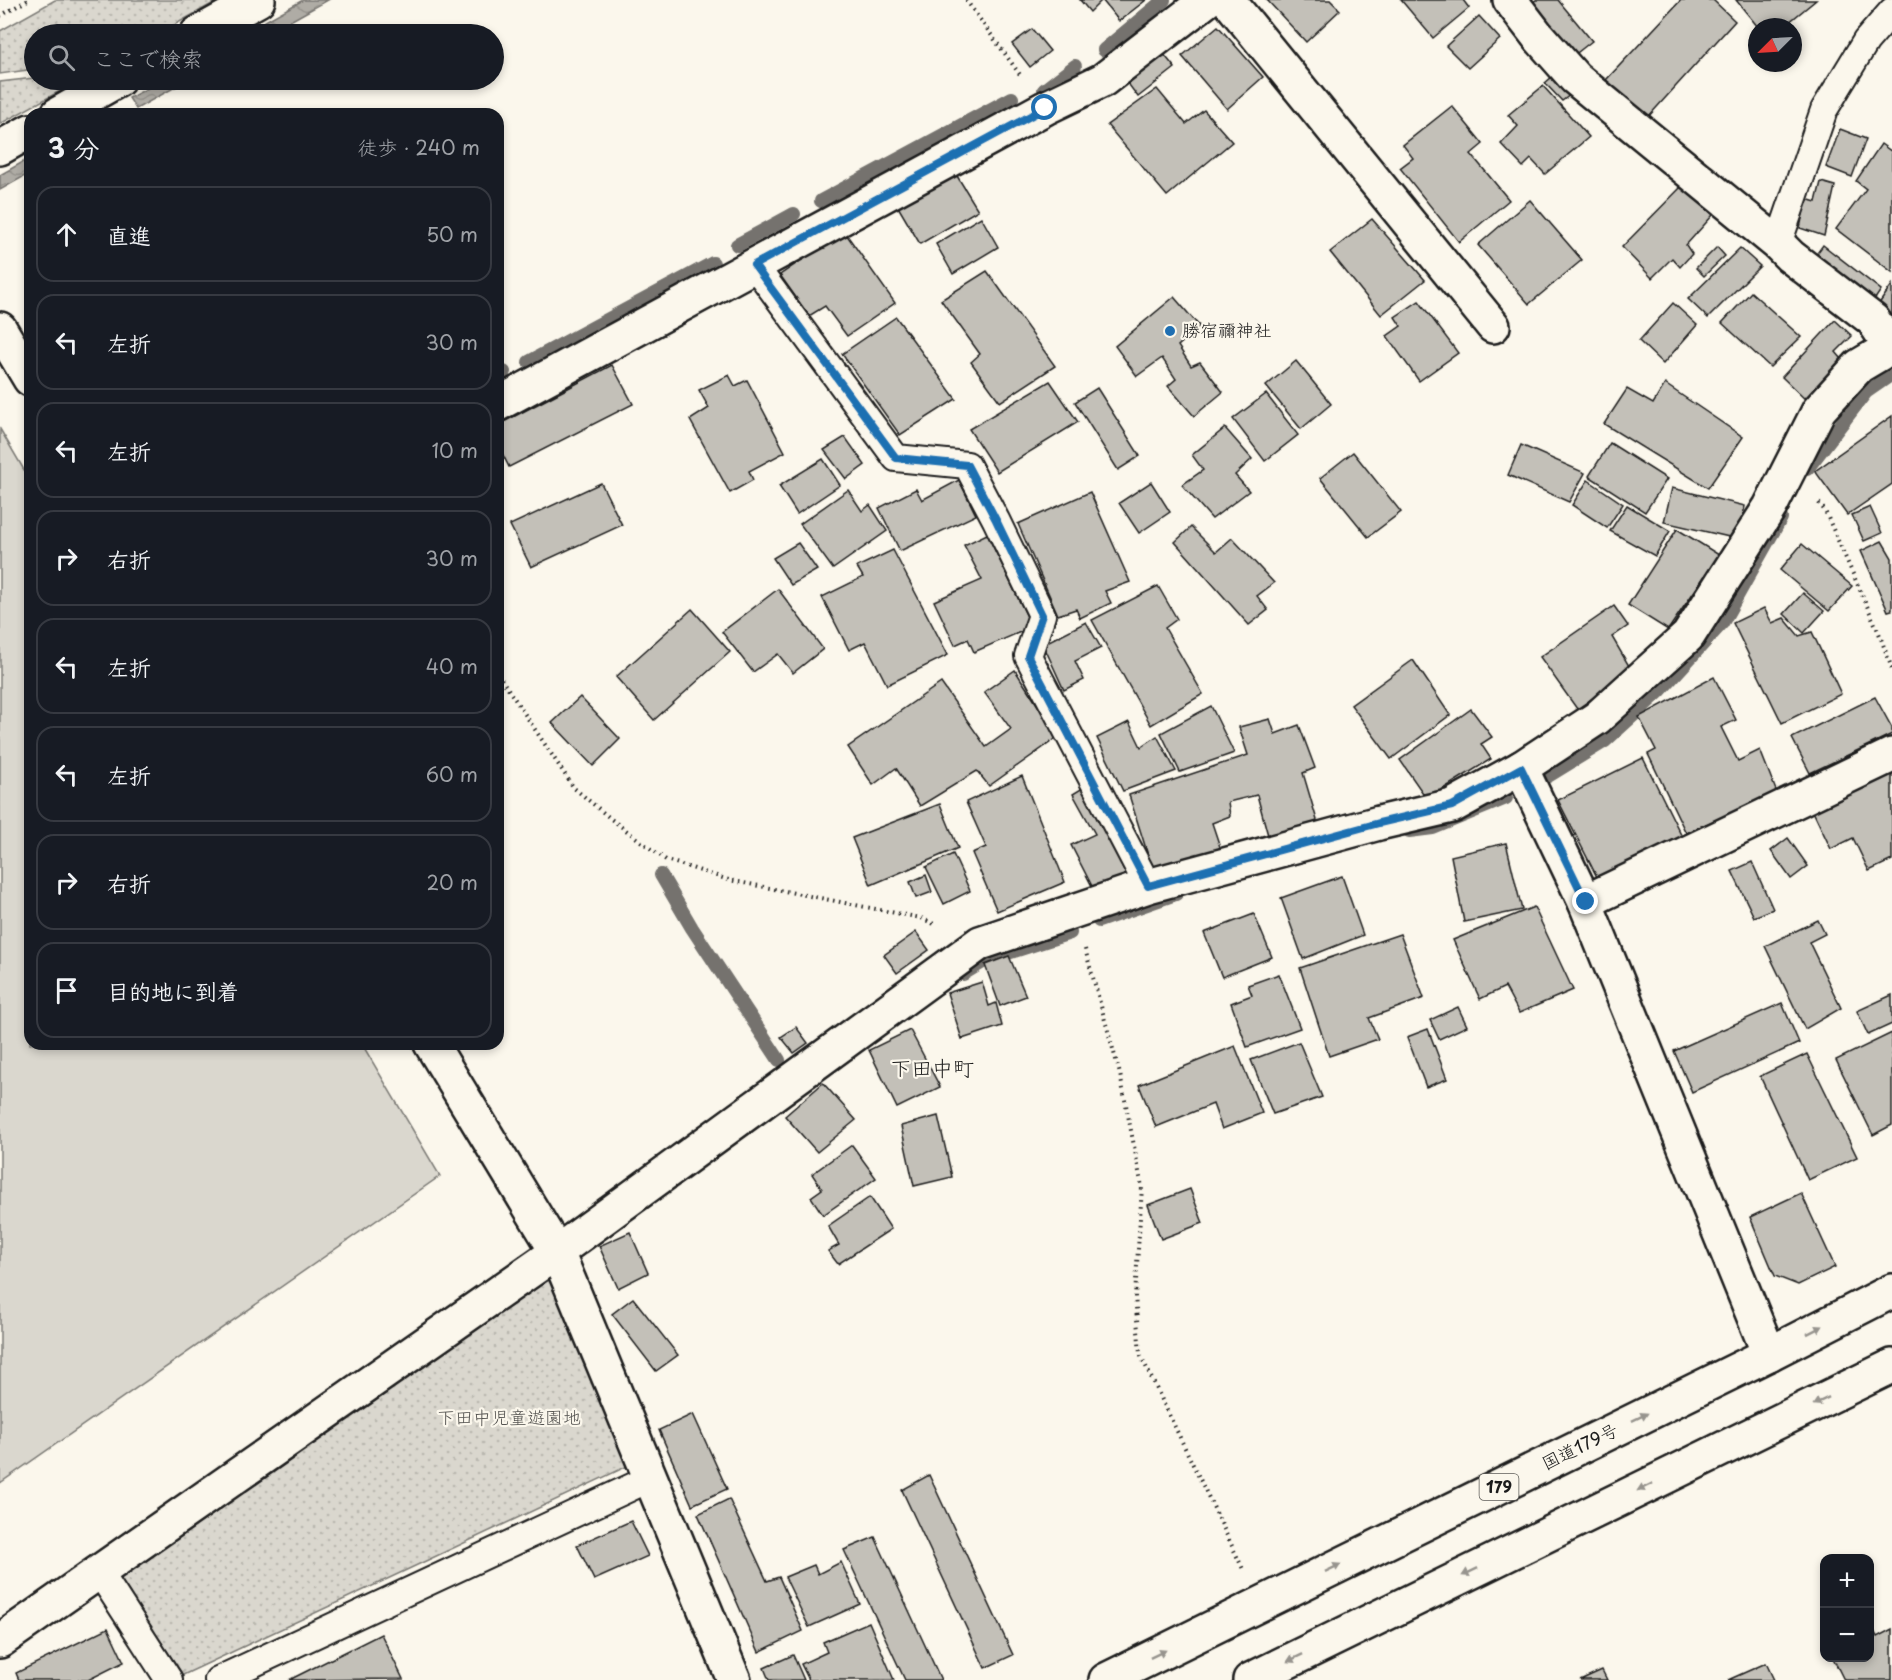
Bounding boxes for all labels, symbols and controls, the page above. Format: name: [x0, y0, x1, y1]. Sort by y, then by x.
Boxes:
north arrow: [1748, 18, 1802, 72]
search box: [24, 24, 504, 90]
icon: search: [45, 41, 78, 74]
text: ここで検索: [93, 41, 203, 74]
route start: [1031, 94, 1057, 120]
text: 3 分: [48, 128, 99, 167]
text: 徒歩 · 240 m: [357, 132, 480, 162]
icon: ahead: [50, 218, 83, 251]
text: 直進: [107, 218, 151, 251]
text: 50 m: [426, 219, 478, 249]
place label: 勝宿禰神社: [1182, 316, 1272, 343]
marker: 勝宿禰神社: [1163, 324, 1177, 338]
icon: left: [50, 326, 83, 359]
text: 左折: [107, 326, 151, 359]
text: 30 m: [425, 327, 478, 357]
icon: left: [50, 434, 83, 467]
text: 左折: [107, 434, 151, 467]
text: 10 m: [431, 435, 478, 465]
icon: right: [50, 542, 83, 575]
text: 右折: [107, 542, 151, 575]
text: 30 m: [425, 543, 478, 573]
icon: left: [50, 650, 83, 683]
text: 左折: [107, 650, 151, 683]
text: 40 m: [426, 651, 478, 681]
icon: left: [50, 758, 83, 791]
text: 左折: [107, 758, 151, 791]
text: 60 m: [426, 759, 478, 789]
icon: right: [50, 866, 83, 899]
text: 右折: [107, 866, 151, 899]
text: 20 m: [426, 867, 478, 897]
route end: [1572, 888, 1598, 914]
icon: arrive: [50, 974, 83, 1007]
text: 目的地に到着: [107, 974, 239, 1007]
district label: 下田中町: [890, 1051, 974, 1083]
one-way arrow: [1806, 1326, 1824, 1336]
one-way arrow: [1812, 1396, 1829, 1405]
park label: 下田中児童遊園地: [437, 1403, 581, 1430]
one-way arrow: [1632, 1413, 1649, 1422]
street label: 国道179号: [1536, 1415, 1622, 1476]
road number: 179: [1480, 1474, 1518, 1500]
one-way arrow: [1637, 1482, 1654, 1491]
map controls: [1820, 1554, 1874, 1662]
button: +: [1820, 1554, 1874, 1608]
one-way arrow: [1325, 1564, 1342, 1573]
one-way arrow: [1462, 1568, 1479, 1577]
button: −: [1820, 1608, 1874, 1662]
one-way arrow: [1150, 1650, 1167, 1659]
one-way arrow: [1286, 1652, 1304, 1662]

